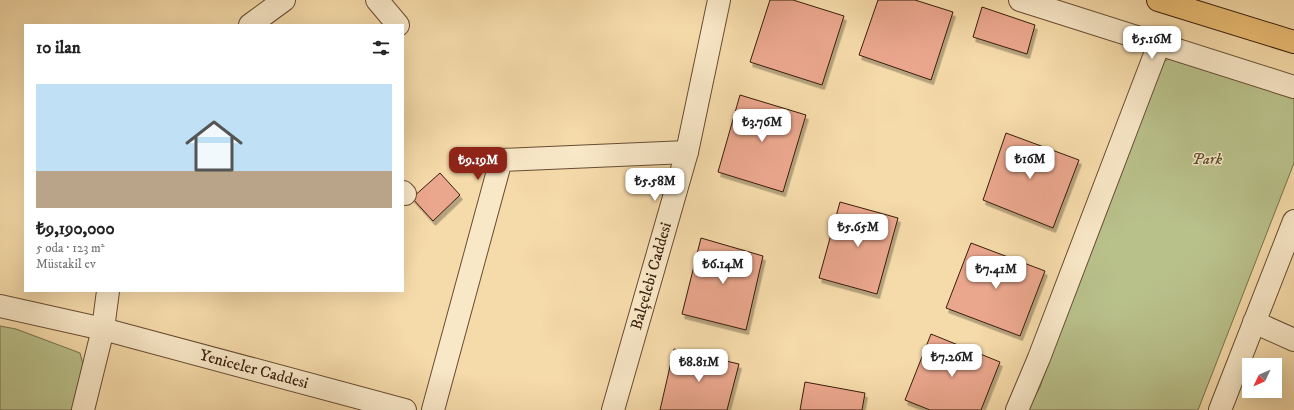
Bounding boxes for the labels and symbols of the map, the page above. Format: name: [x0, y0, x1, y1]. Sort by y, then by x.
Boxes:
pin: ₺5.16M: [1119, 26, 1185, 60]
pin: ₺3.76M: [729, 109, 795, 143]
pin: ₺16M: [1006, 146, 1054, 180]
pin: ₺9.19M: [445, 147, 511, 181]
park label: Park: [1192, 149, 1223, 169]
pin: ₺5.58M: [622, 168, 688, 202]
pin: ₺5.65M: [825, 214, 891, 248]
street label: Balçelebi Caddesi: [626, 220, 676, 332]
pin: ₺6.14M: [690, 251, 756, 285]
pin: ₺7.41M: [963, 256, 1029, 290]
pin: ₺7.26M: [919, 344, 985, 378]
street label: Yeniceler Caddesi: [197, 345, 311, 393]
pin: ₺8.81M: [666, 349, 732, 383]
north arrow: [1242, 358, 1282, 398]

